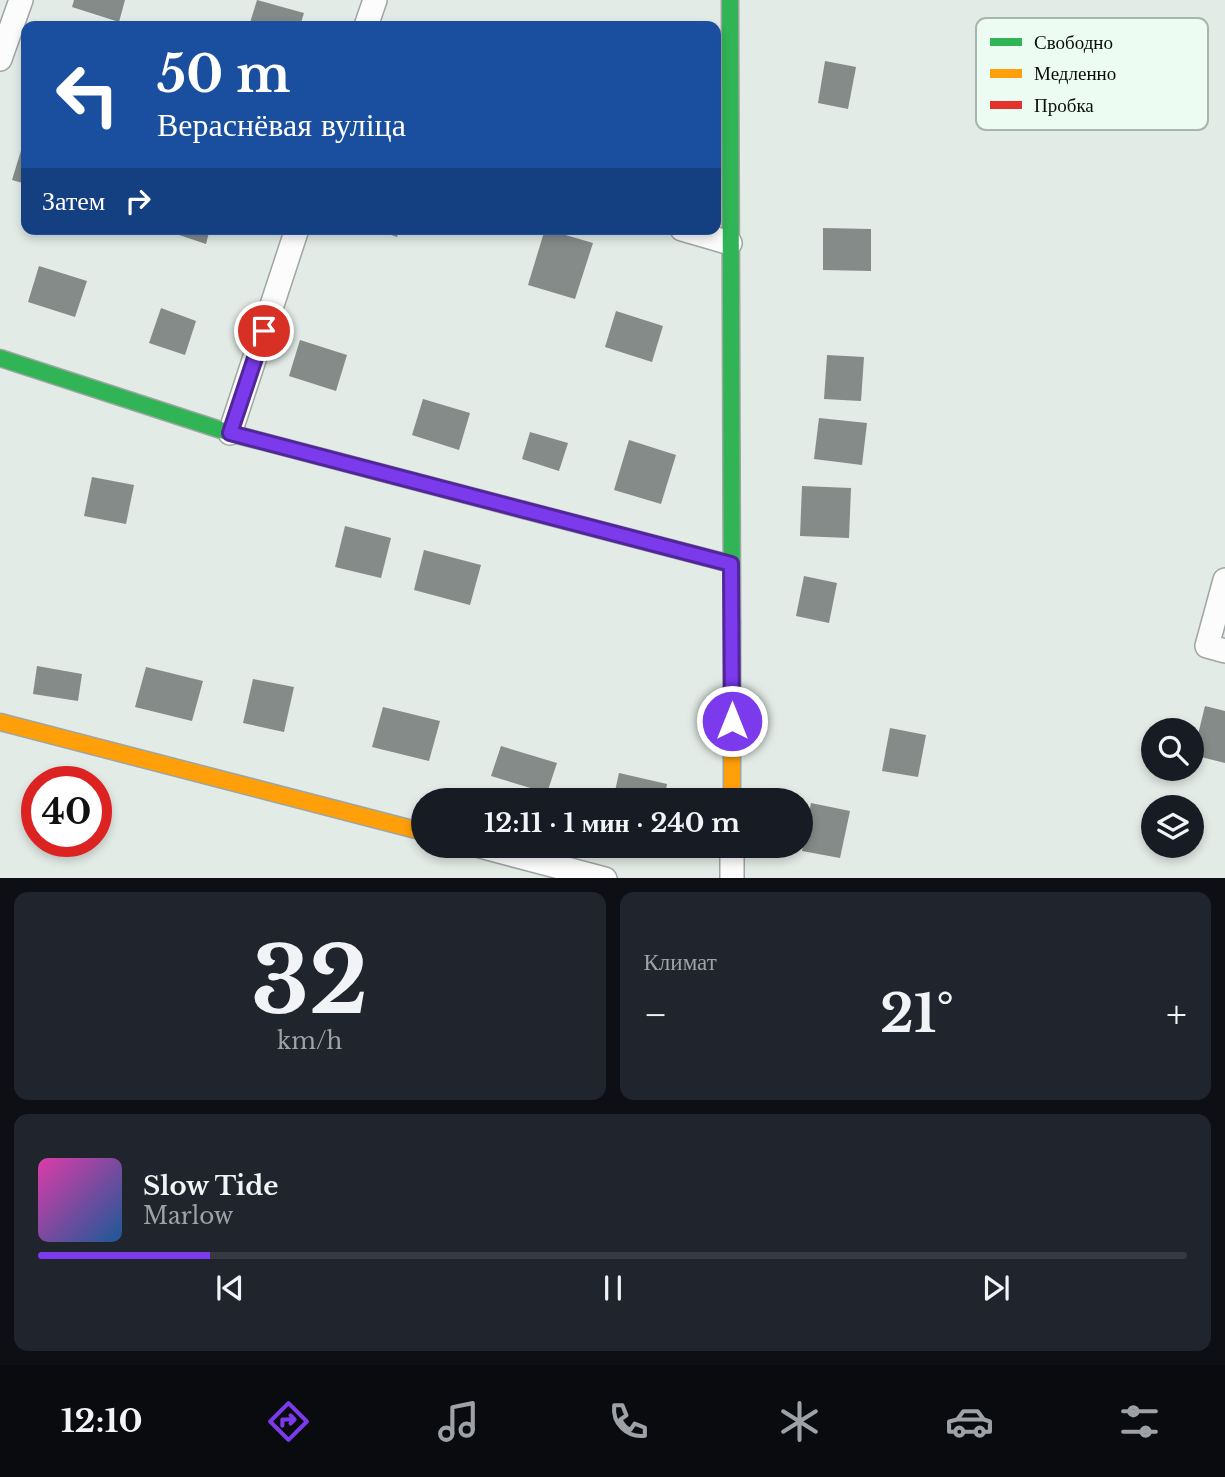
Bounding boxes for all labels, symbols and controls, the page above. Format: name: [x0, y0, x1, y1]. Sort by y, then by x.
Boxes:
legend: [976, 18, 1208, 130]
text: Свободно: [1034, 31, 1113, 54]
text: 50 m: [157, 44, 290, 105]
icon: left: [42, 49, 133, 140]
text: Медленно: [1034, 62, 1116, 85]
text: Пробка: [1034, 94, 1094, 117]
text: Вераснёвая вуліца: [157, 105, 406, 145]
icon: right: [119, 182, 157, 220]
text: Затем: [42, 185, 105, 217]
pin: [234, 301, 294, 361]
icon: arrive: [245, 312, 283, 350]
position arrow: [695, 684, 769, 758]
map controls: [1141, 718, 1204, 858]
button: search: [1141, 718, 1204, 781]
speed limit sign: 40: [21, 766, 112, 857]
button: layers: [1141, 795, 1204, 858]
text: 12:11 · 1 мин · 240 m: [484, 807, 740, 839]
text: 32: [251, 925, 368, 1038]
text: Климат: [644, 948, 717, 976]
text: 21°: [880, 982, 954, 1046]
text: −: [644, 991, 668, 1038]
text: +: [1166, 991, 1187, 1038]
text: km/h: [277, 1027, 342, 1055]
text: Slow Tide: [143, 1170, 279, 1202]
text: Marlow: [143, 1202, 233, 1230]
icon: previous: [211, 1269, 249, 1307]
icon: pause: [594, 1269, 632, 1307]
icon: next: [977, 1269, 1015, 1307]
icon: directions: [264, 1397, 313, 1446]
icon: music: [434, 1397, 483, 1446]
icon: phone: [604, 1397, 653, 1446]
icon: climate: [775, 1397, 824, 1446]
icon: car: [945, 1397, 994, 1446]
icon: filters: [1115, 1397, 1164, 1446]
text: 12:10: [61, 1401, 143, 1441]

